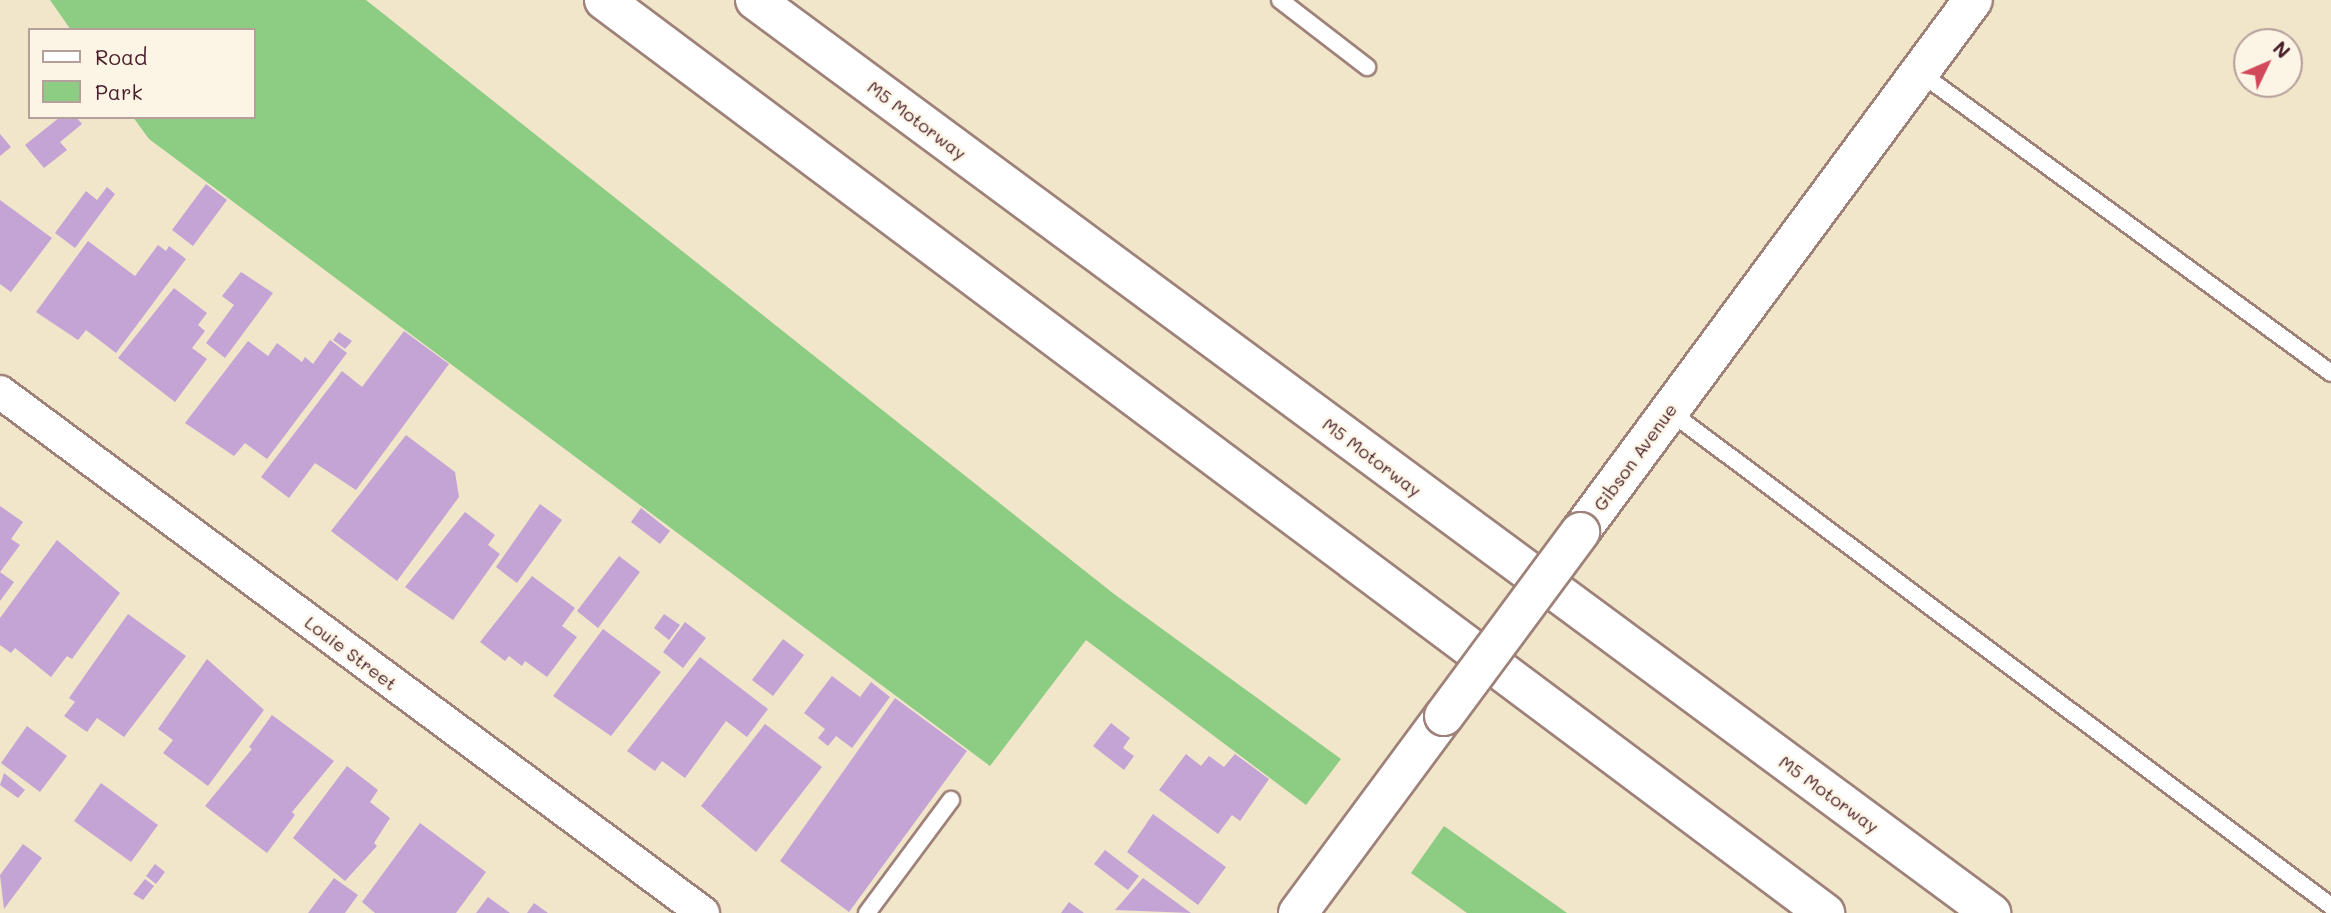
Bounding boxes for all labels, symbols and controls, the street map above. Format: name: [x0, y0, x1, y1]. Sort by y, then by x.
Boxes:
legend: [28, 28, 256, 119]
north arrow: [2233, 28, 2303, 98]
text: N: [2268, 36, 2296, 63]
text: Road: [95, 43, 147, 70]
street label: M5 Motorway: [863, 76, 971, 164]
text: Park: [95, 78, 143, 105]
street label: Gibson Avenue: [1589, 399, 1681, 515]
street label: M5 Motorway: [1318, 413, 1426, 501]
street label: Louie Street: [301, 611, 401, 695]
street label: M5 Motorway: [1775, 751, 1883, 837]

